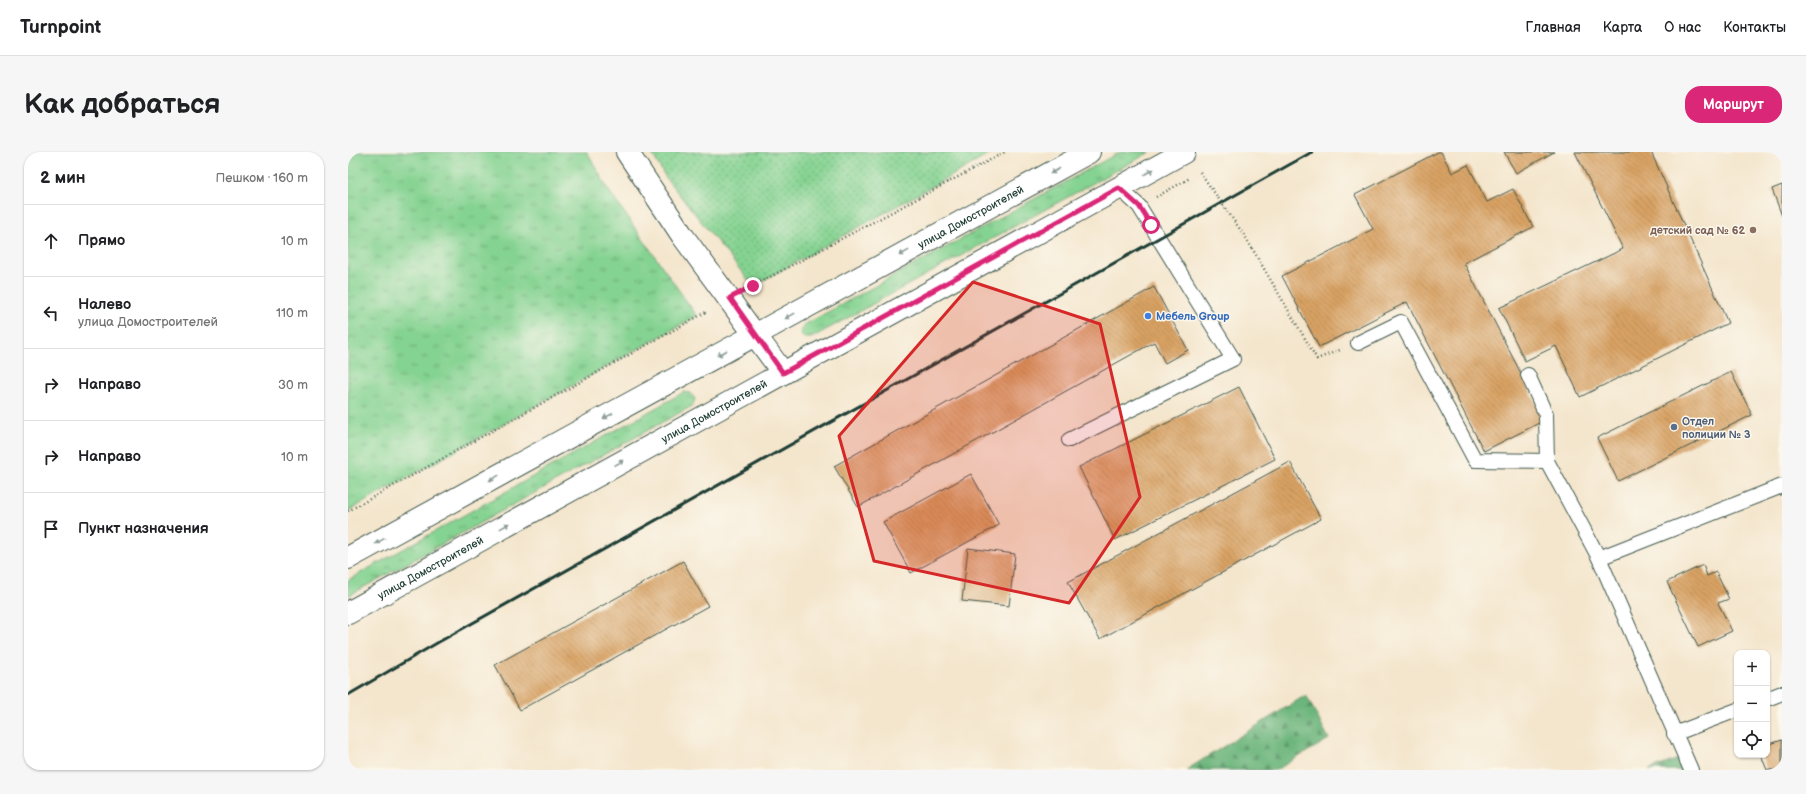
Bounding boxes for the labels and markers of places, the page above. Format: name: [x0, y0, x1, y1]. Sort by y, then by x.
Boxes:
place label: детский сад № 62: [1649, 224, 1745, 237]
marker: детский сад № 62: [1748, 225, 1758, 235]
place label: Мебель Group: [1156, 310, 1230, 323]
marker: Мебель Group: [1143, 311, 1153, 321]
place label: Отдел полиции № 3: [1682, 415, 1751, 441]
marker: Отдел полиции № 3: [1669, 422, 1679, 432]

